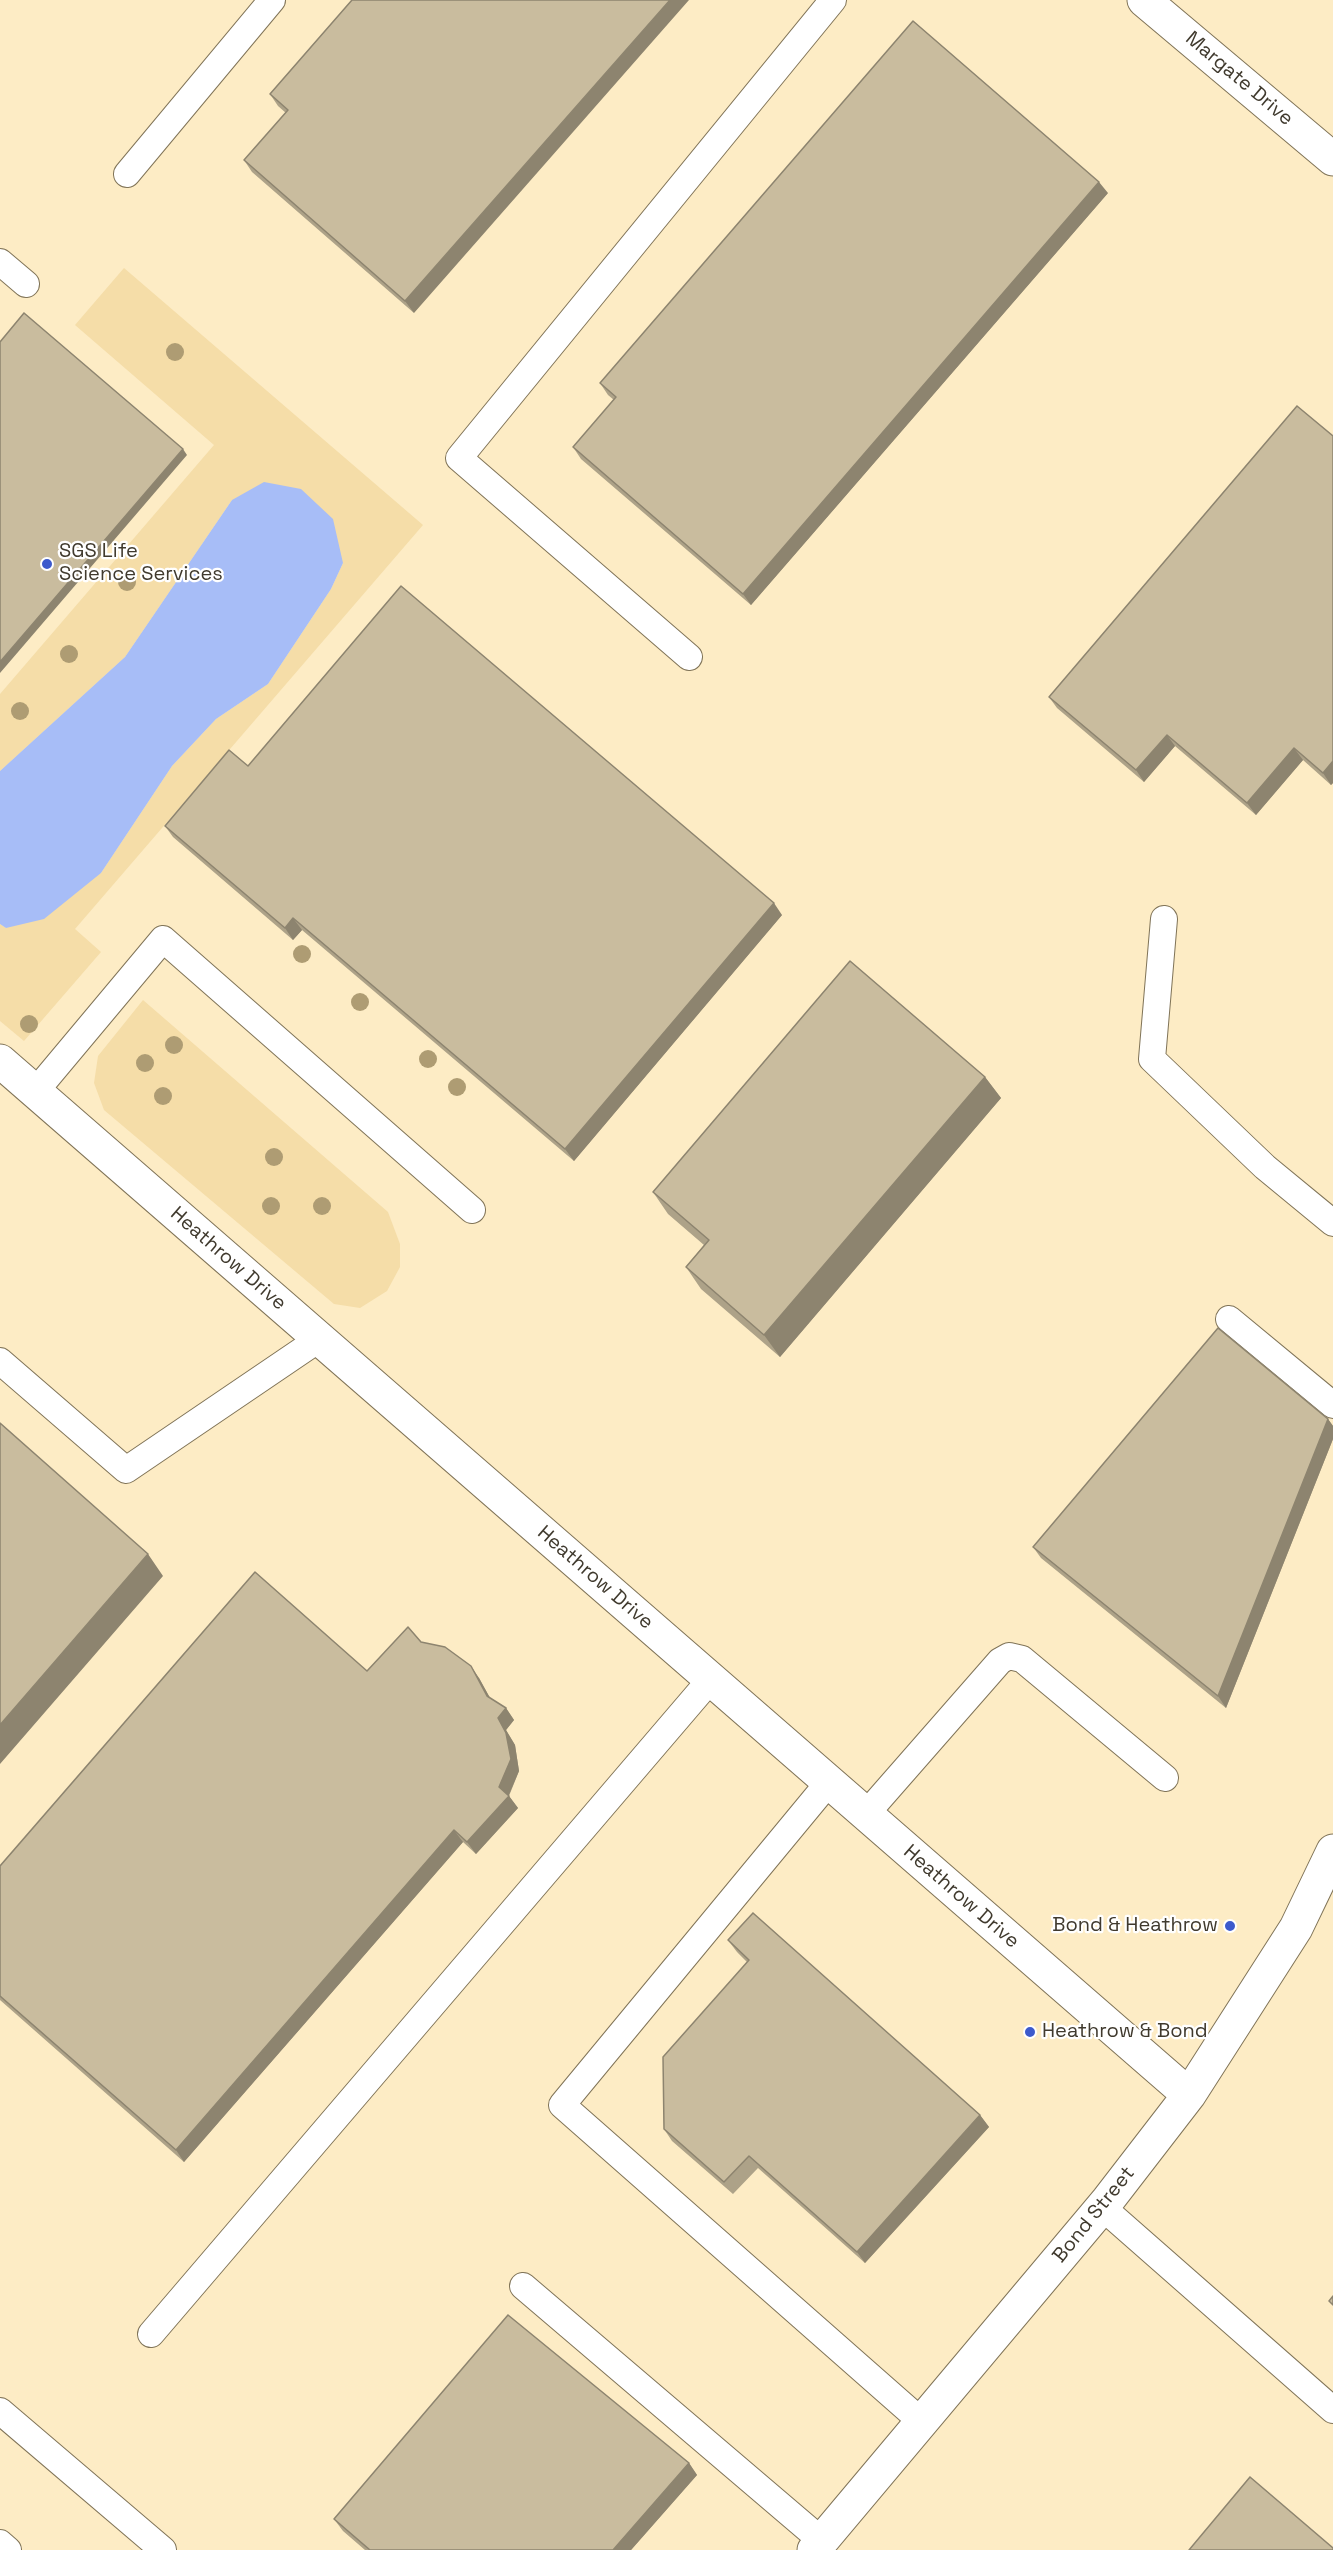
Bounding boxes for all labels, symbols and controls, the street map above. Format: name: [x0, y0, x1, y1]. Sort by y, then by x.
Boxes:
street label: Margate Drive: [1180, 27, 1298, 131]
place label: SGS Life Science Services: [59, 540, 223, 587]
marker: SGS Life Science Services: [40, 557, 54, 571]
street label: Heathrow Drive: [165, 1202, 291, 1316]
street label: Heathrow Drive: [532, 1521, 658, 1635]
street label: Heathrow Drive: [898, 1840, 1024, 1954]
place label: Bond & Heathrow: [1052, 1914, 1218, 1938]
marker: Bond & Heathrow: [1223, 1919, 1237, 1933]
place label: Heathrow & Bond: [1042, 2020, 1208, 2044]
marker: Heathrow & Bond: [1023, 2025, 1037, 2039]
street label: Bond Street: [1048, 2162, 1140, 2268]

